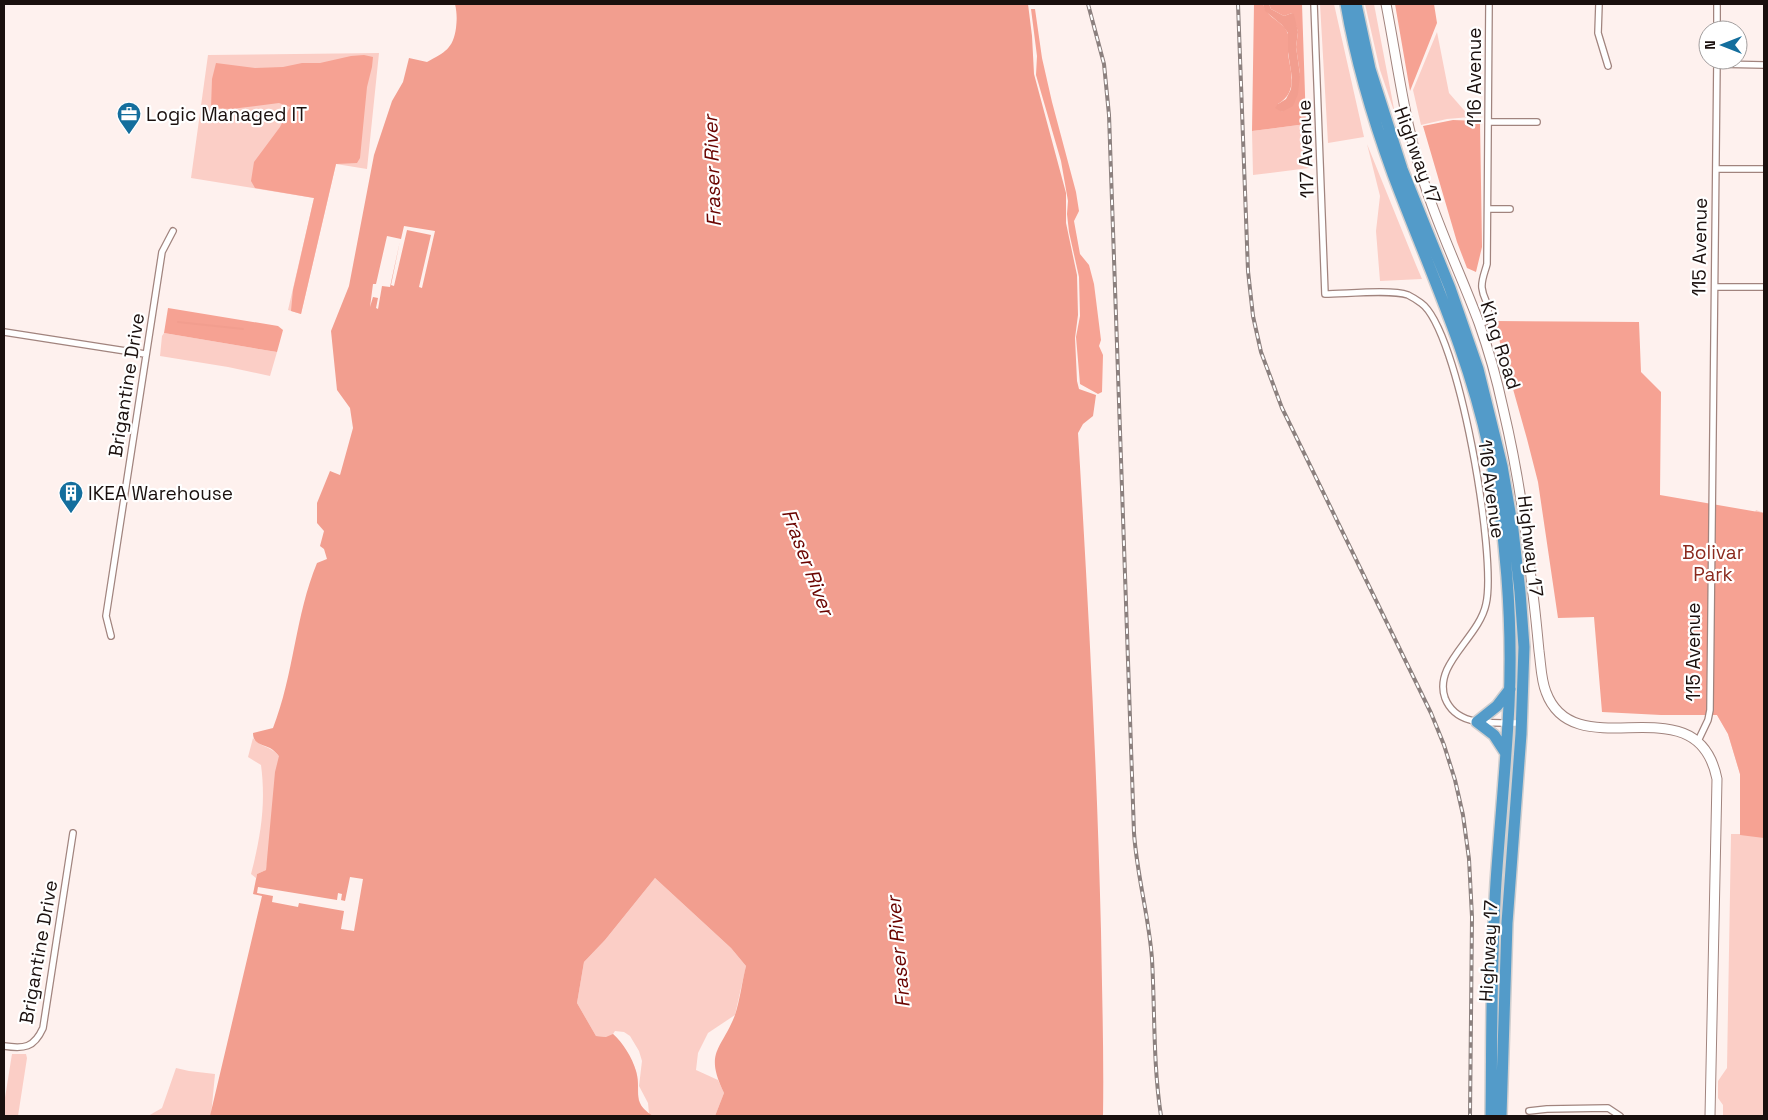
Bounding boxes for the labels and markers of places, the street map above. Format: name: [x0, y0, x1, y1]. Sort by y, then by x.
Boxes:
office icon: Logic Managed IT: [116, 101, 142, 135]
place label: Logic Managed IT: [146, 102, 307, 127]
building icon: IKEA Warehouse: [58, 480, 84, 514]
place label: IKEA Warehouse: [88, 481, 233, 506]

